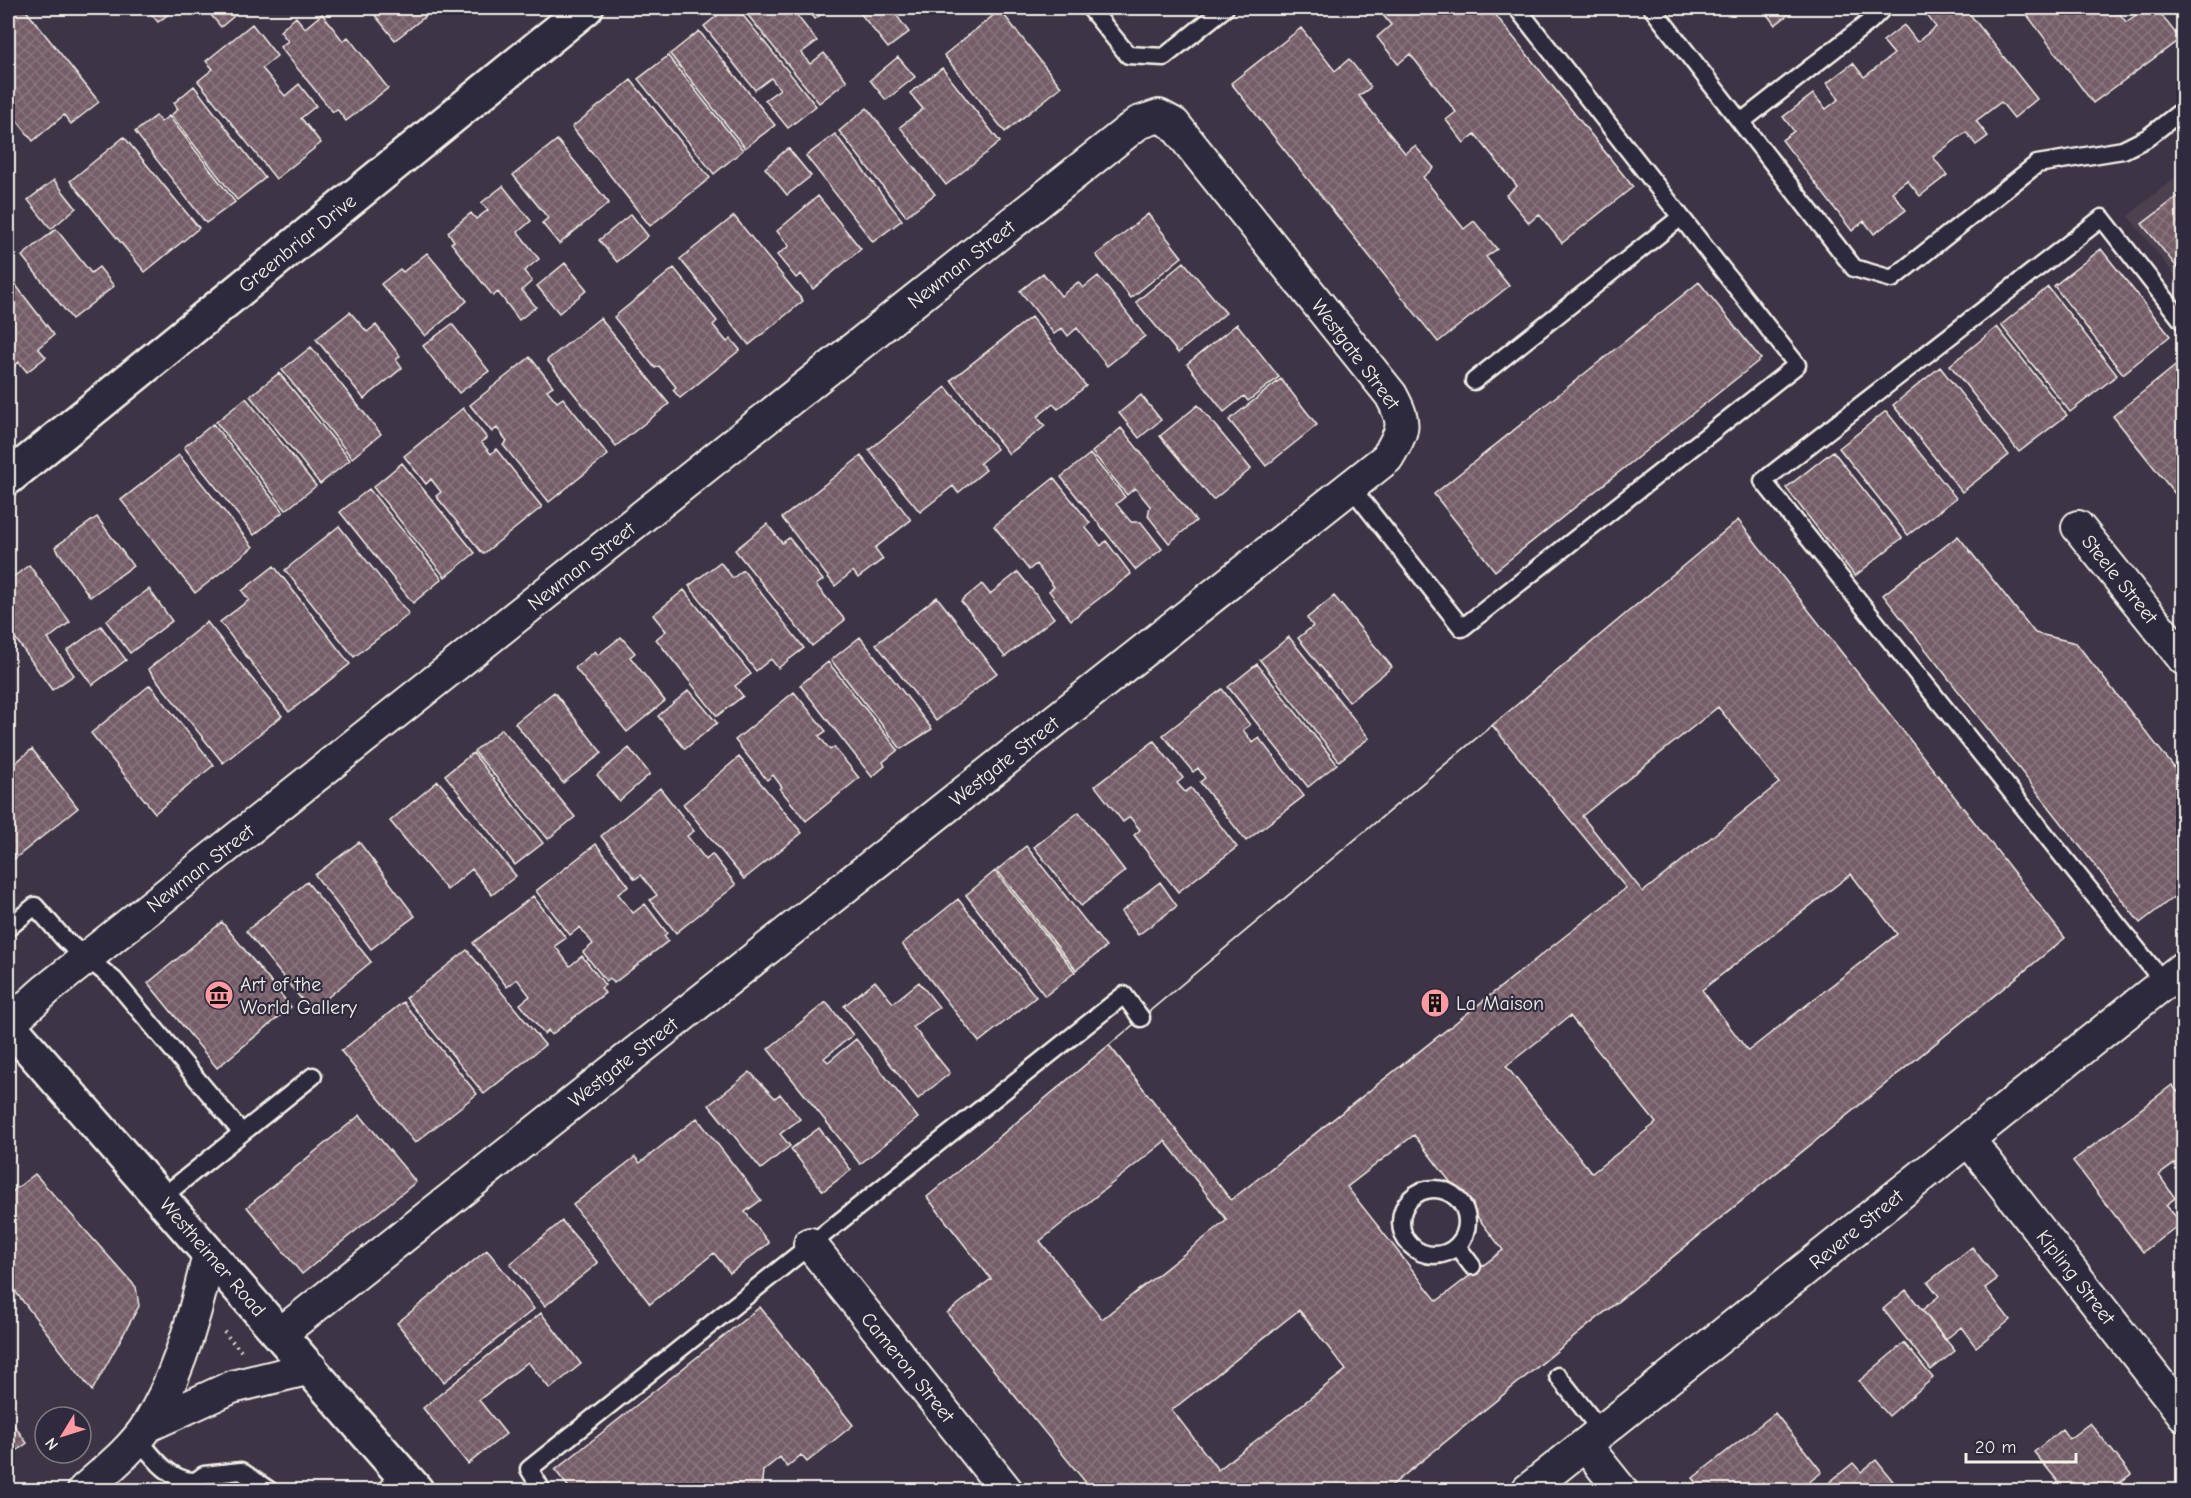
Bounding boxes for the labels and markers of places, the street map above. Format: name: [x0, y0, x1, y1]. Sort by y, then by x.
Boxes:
place label: Art of the World Gallery: [240, 973, 357, 1019]
museum icon: Art of the World Gallery: [203, 979, 235, 1011]
building icon: La Maison: [1419, 987, 1451, 1019]
place label: La Maison: [1456, 992, 1544, 1015]

